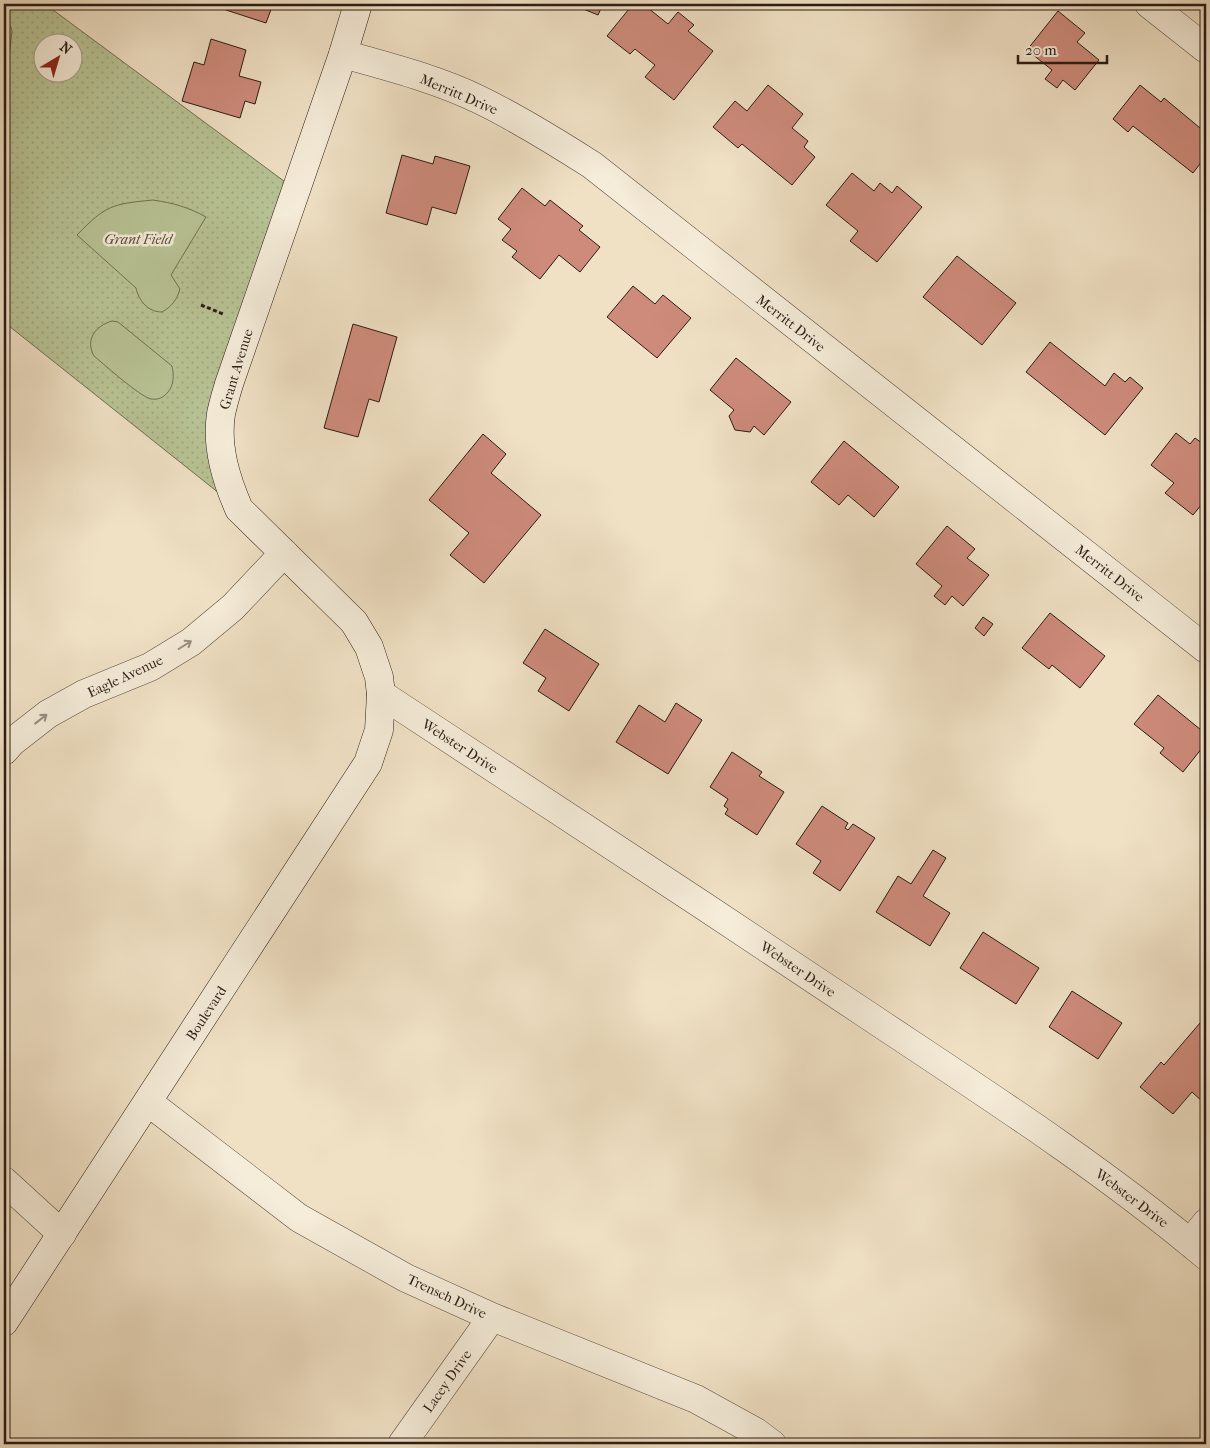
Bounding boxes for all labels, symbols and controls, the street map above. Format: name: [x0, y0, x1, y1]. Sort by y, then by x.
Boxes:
north arrow: [32, 32, 82, 82]
scale bar: [1018, 32, 1106, 64]
text: N: [56, 38, 75, 58]
text: 20 m: [1025, 41, 1057, 59]
street label: Merritt Drive: [417, 70, 500, 118]
park label: Grant Field: [104, 231, 174, 248]
street label: Merritt Drive: [753, 291, 829, 356]
street label: Grant Avenue: [216, 327, 257, 412]
street label: Merritt Drive: [1072, 541, 1148, 606]
one-way arrow: [178, 640, 192, 651]
street label: Eagle Avenue: [85, 652, 166, 701]
one-way arrow: [34, 714, 47, 725]
street label: Webster Drive: [418, 715, 501, 777]
street label: Webster Drive: [756, 937, 839, 1001]
street label: Boulevard: [183, 983, 230, 1044]
street label: Webster Drive: [1091, 1165, 1172, 1232]
street label: Trensch Drive: [404, 1271, 489, 1322]
street label: Lacey Drive: [420, 1347, 475, 1416]

